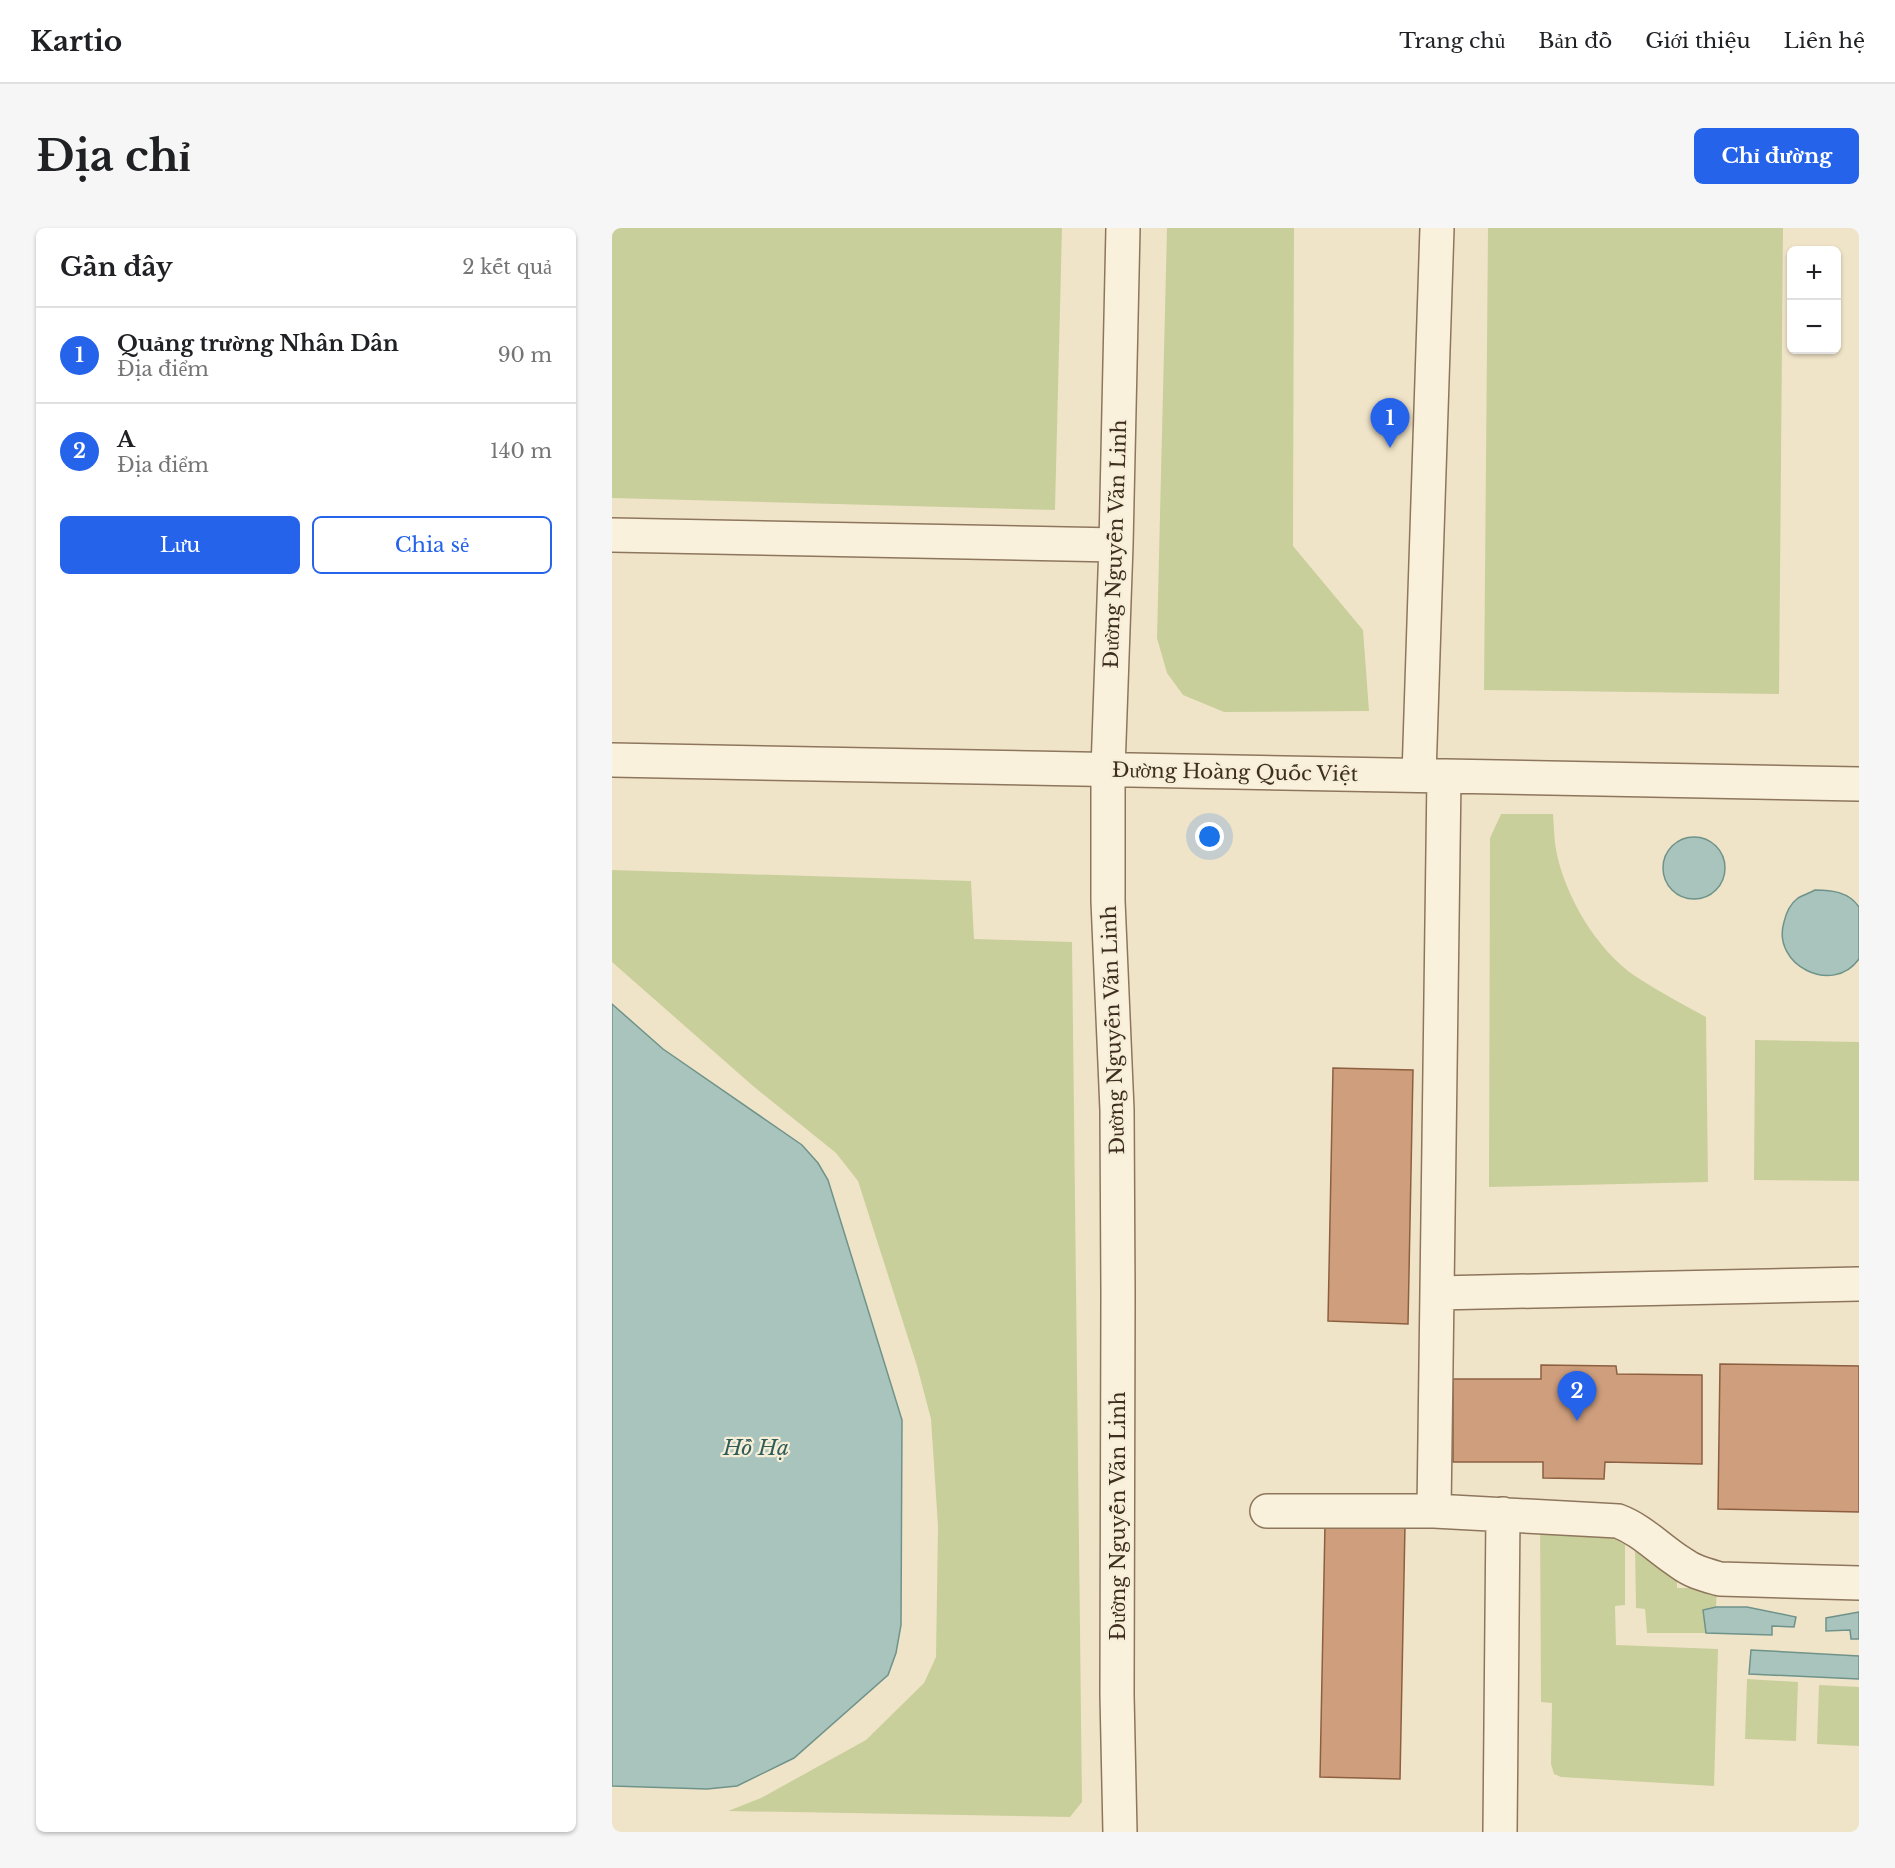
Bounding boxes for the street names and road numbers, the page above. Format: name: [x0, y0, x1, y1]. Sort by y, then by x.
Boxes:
street label: Đường Nguyễn Văn Linh: [1099, 419, 1131, 669]
street label: Đường Hoàng Quốc Việt: [1112, 758, 1359, 786]
street label: Đường Nguyễn Văn Linh: [1097, 905, 1129, 1155]
street label: Đường Nguyễn Văn Linh: [1106, 1391, 1130, 1641]

